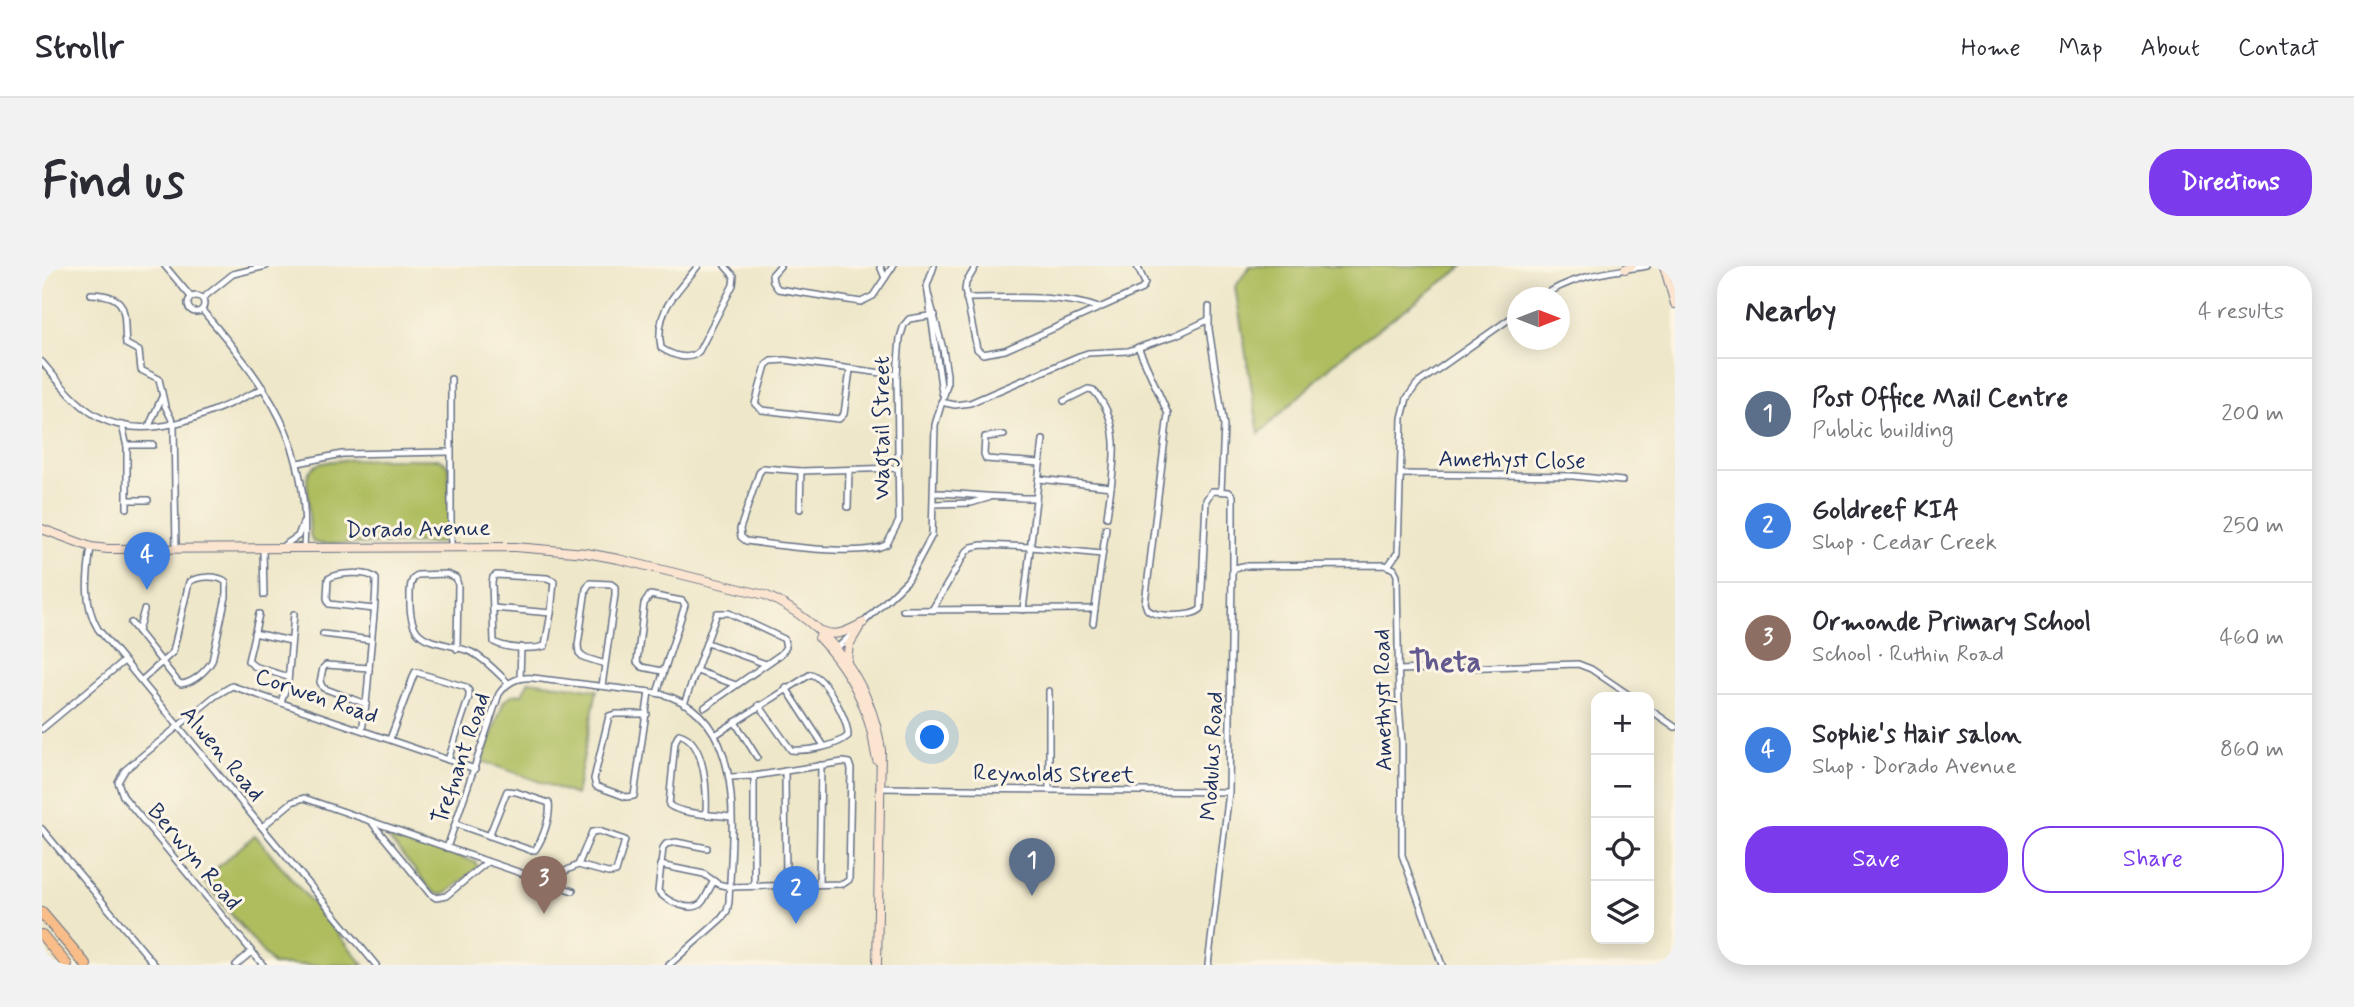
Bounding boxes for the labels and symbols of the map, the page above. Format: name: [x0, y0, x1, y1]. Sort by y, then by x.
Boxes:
north arrow: [1507, 287, 1570, 350]
street label: Wagtail Street: [868, 356, 900, 500]
street label: Amethyst Close: [1438, 445, 1586, 477]
street label: Dorado Avenue: [345, 514, 491, 546]
pin: 4: [124, 532, 170, 590]
street label: Amethyst Road: [1368, 629, 1400, 771]
district label: Theta: [1409, 643, 1481, 682]
street label: Corwen Road: [251, 662, 382, 732]
street label: Trefnant Road: [425, 689, 498, 828]
street label: Modulus Road: [1195, 691, 1231, 822]
street label: Alwen Road: [173, 700, 270, 808]
your location: [915, 720, 949, 754]
street label: Reynolds Street: [973, 759, 1135, 791]
street label: Berwyn Road: [140, 797, 247, 917]
pin: 1: [1009, 838, 1055, 896]
pin: 3: [521, 856, 567, 914]
pin: 2: [773, 866, 819, 924]

